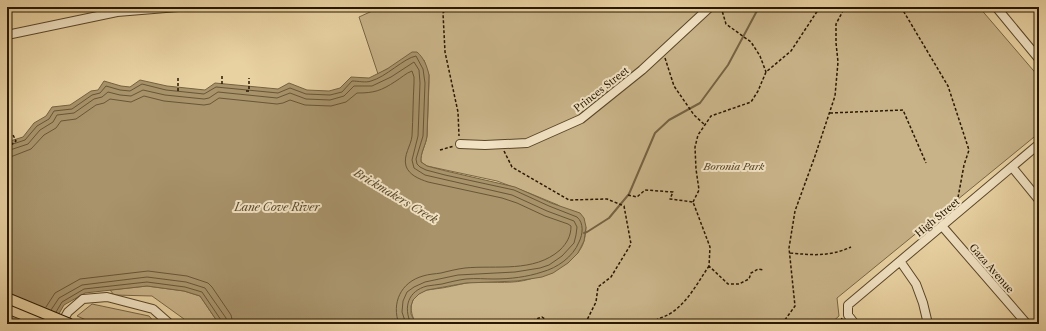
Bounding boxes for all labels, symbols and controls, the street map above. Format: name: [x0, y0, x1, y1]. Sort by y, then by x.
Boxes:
street label: Princes Street: [571, 64, 632, 115]
park label: Boronia Park: [702, 160, 765, 173]
water label: Brickmakers Creek: [351, 165, 441, 227]
street label: High Street: [912, 195, 963, 240]
water label: Lane Cove River: [233, 200, 320, 214]
street label: Gaza Avenue: [967, 241, 1017, 296]

